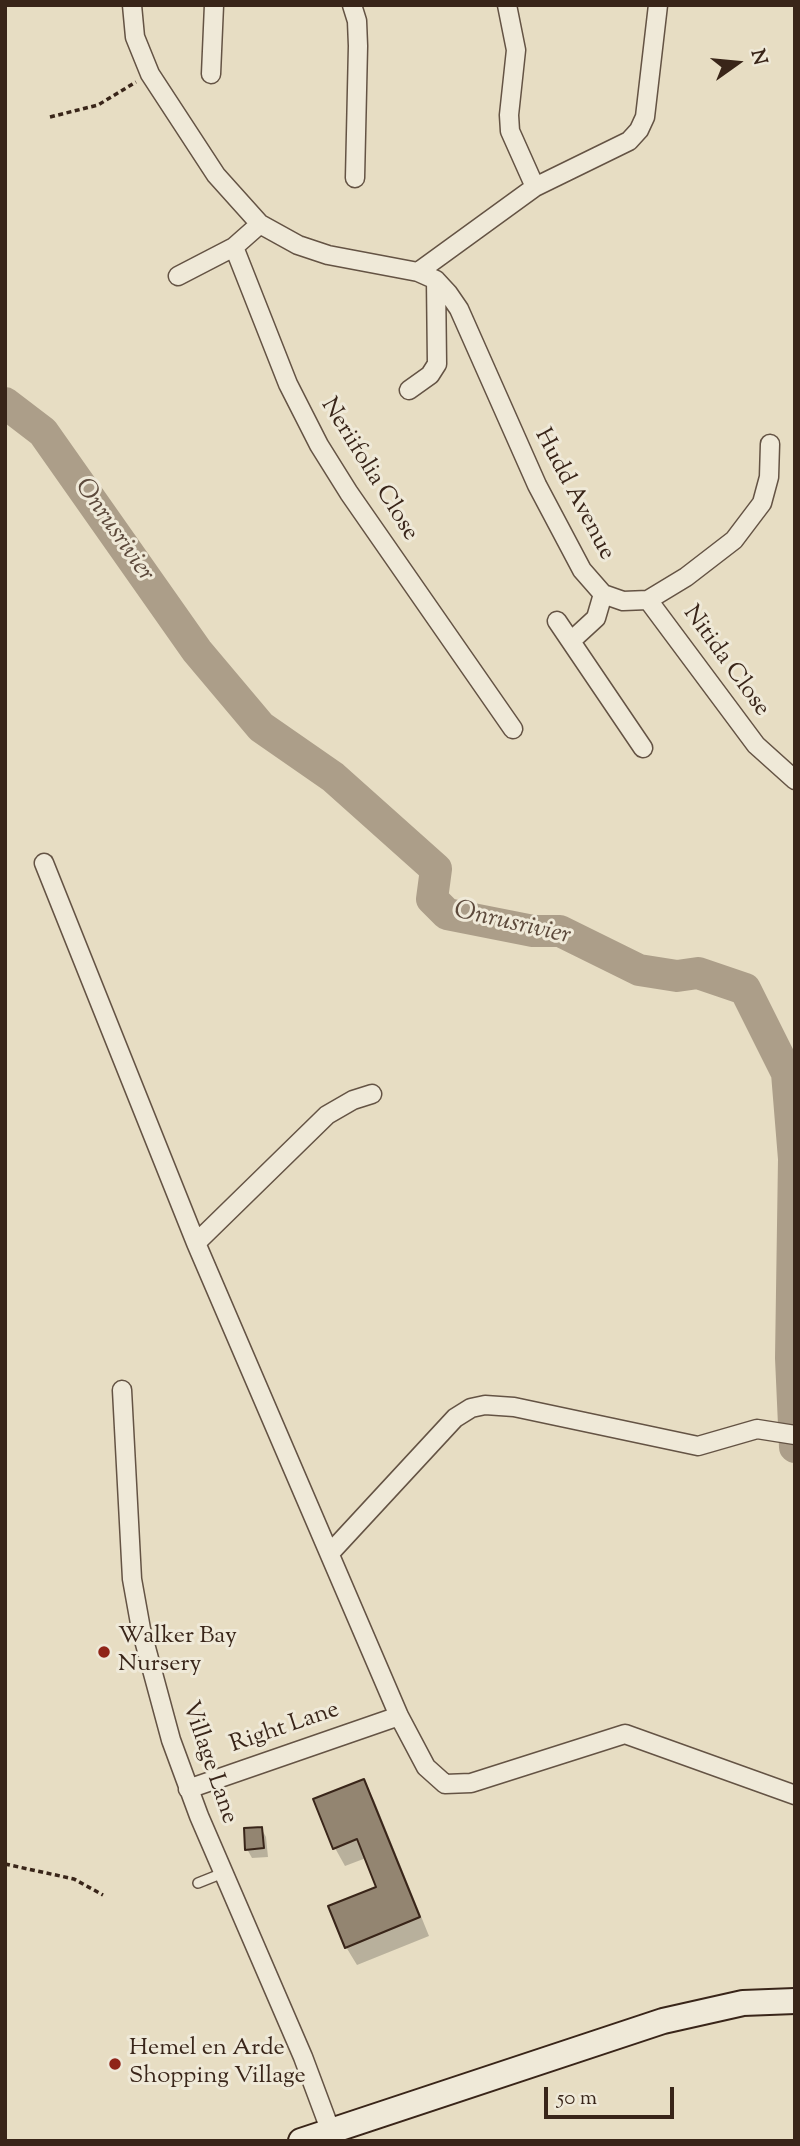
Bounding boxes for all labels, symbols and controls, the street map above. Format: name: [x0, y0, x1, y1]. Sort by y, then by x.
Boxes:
north arrow: [702, 28, 772, 98]
text: N: [743, 47, 773, 68]
street label: Neriifolia Close: [313, 393, 423, 547]
street label: Hudd Avenue: [526, 424, 620, 566]
water label: Onrusrivier: [66, 473, 160, 589]
street label: Nitida Close: [675, 601, 775, 723]
water label: Onrusrivier: [451, 896, 573, 954]
place label: Walker Bay Nursery: [118, 1624, 237, 1680]
marker: Walker Bay Nursery: [96, 1644, 112, 1660]
street label: Right Lane: [227, 1697, 343, 1761]
street label: Village Lane: [174, 1698, 242, 1828]
place label: Hemel en Arde Shopping Village: [129, 2036, 306, 2092]
marker: Hemel en Arde Shopping Village: [107, 2056, 123, 2072]
scale bar: [548, 2072, 678, 2116]
text: 50 m: [557, 2084, 597, 2114]

